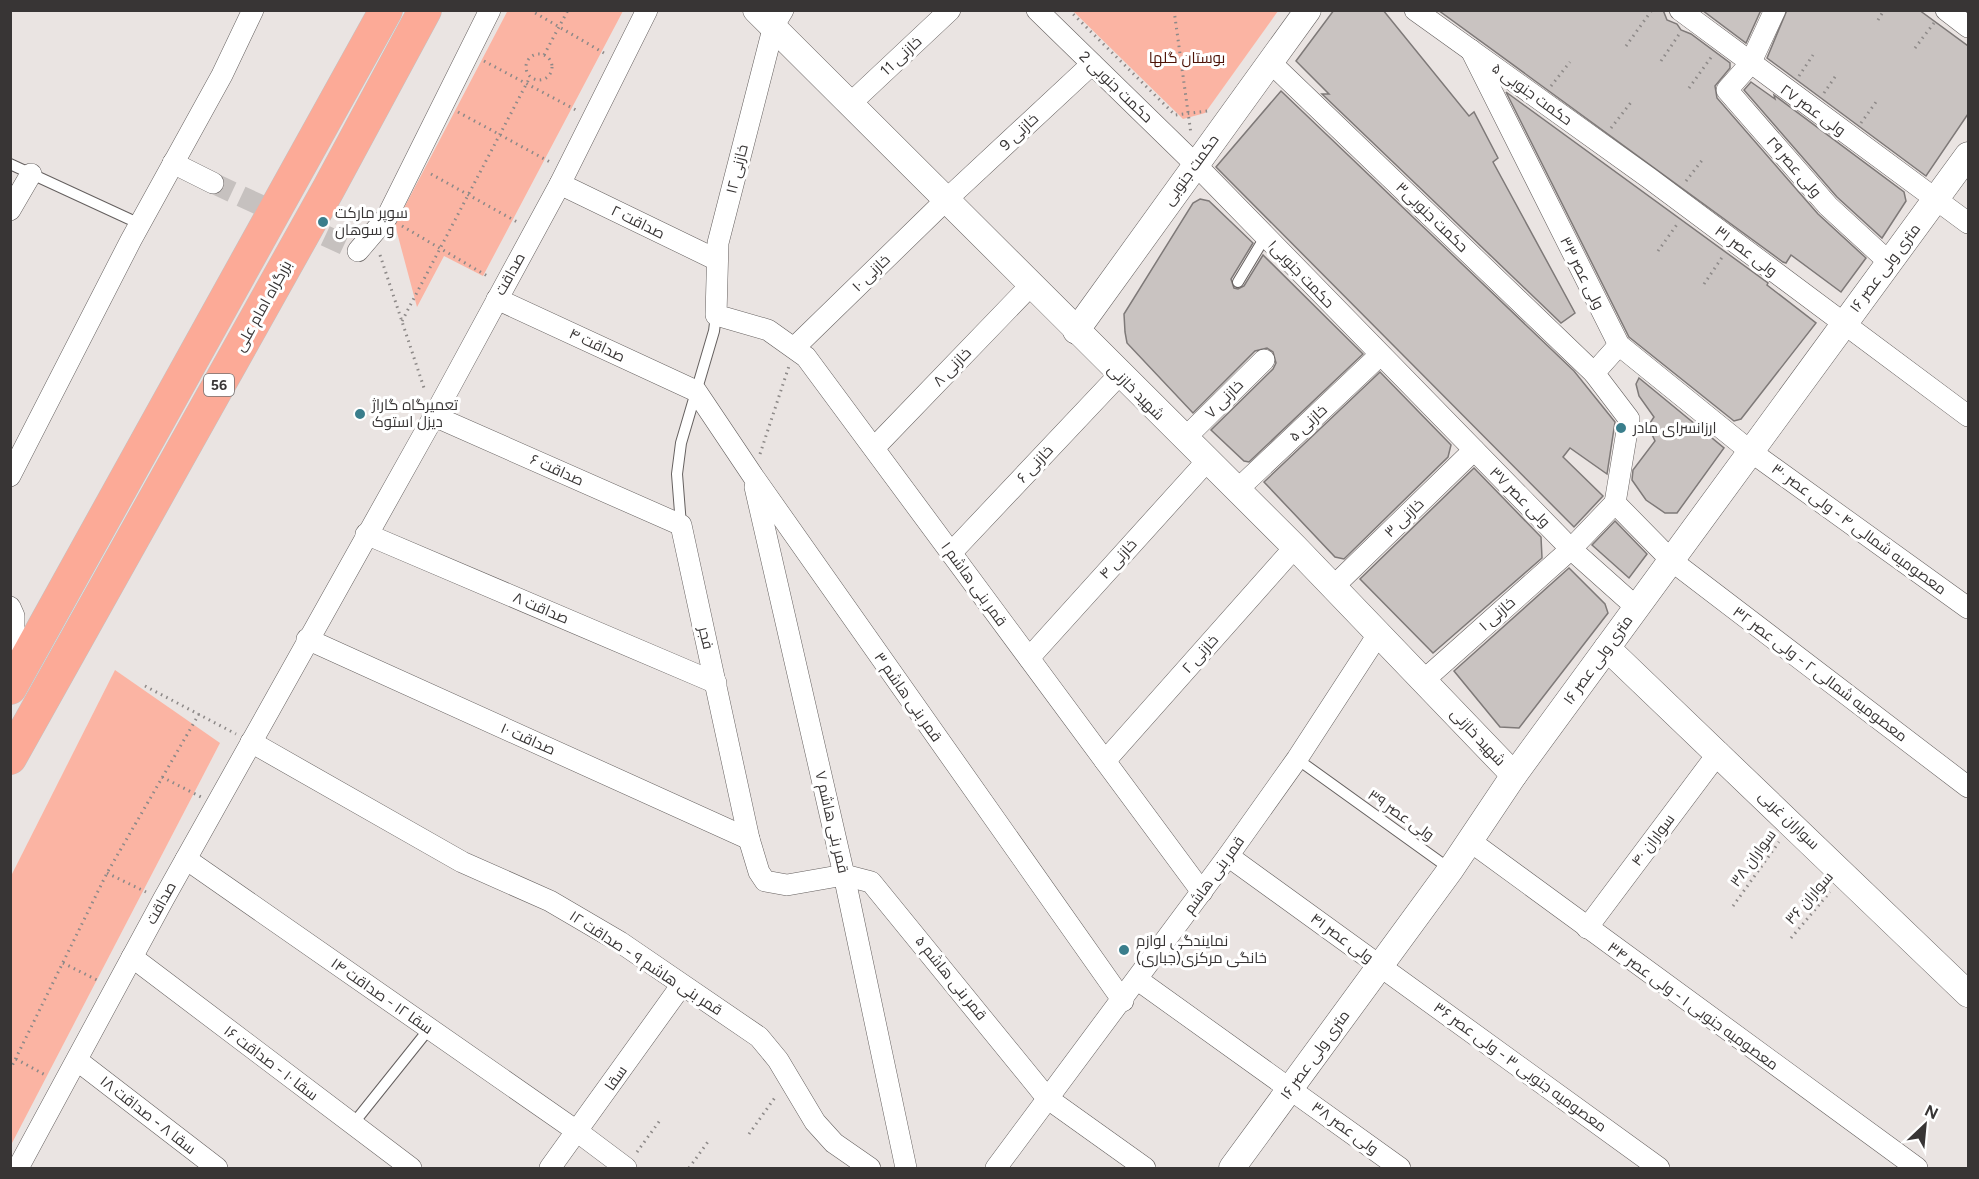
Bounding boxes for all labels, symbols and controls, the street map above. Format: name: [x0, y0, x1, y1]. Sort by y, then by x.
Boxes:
street label: خازنی 11: [877, 32, 926, 80]
street label: حکمت جنوبی 2: [1075, 48, 1156, 127]
park label: بوستان گلها: [1149, 49, 1225, 68]
street label: حکمت جنوبی ۵: [1488, 59, 1576, 130]
street label: ولی عصر ۲۷: [1776, 80, 1849, 140]
street label: خازنی 9: [996, 110, 1043, 155]
street label: حکمت جنوبی: [1159, 131, 1223, 209]
street label: ولی عصر ۲۹: [1762, 133, 1825, 202]
street label: خازنی ۱۲: [722, 142, 753, 196]
street label: حکمت جنوبی۳: [1392, 178, 1472, 257]
street label: صداقت ۲: [608, 201, 668, 243]
place label: سوپر مارکت و سوهان: [335, 204, 408, 240]
marker: سوپر مارکت و سوهان: [316, 215, 330, 229]
street label: ۱۶ متری ولی عصر: [1846, 220, 1925, 316]
street label: ولی عصر ۳۱: [1711, 222, 1781, 281]
street label: ولی عصر ۳۳: [1555, 234, 1608, 313]
street label: حکمت جنوبی۱: [1263, 236, 1338, 312]
street label: صداقت: [491, 250, 529, 298]
street label: خازنی ۱۰: [848, 251, 895, 296]
street label: بزرگراه امام علی: [231, 257, 296, 355]
street label: صداقت ۴: [566, 324, 628, 366]
street label: خازنی ۸: [929, 344, 976, 391]
street label: شهید خازنی: [1103, 360, 1168, 425]
road number: 56: [204, 374, 234, 396]
street label: خازنی ۷: [1201, 376, 1248, 423]
place label: تعمیرگاه گاراژ دیزل استوک: [371, 396, 458, 431]
street label: خازنی ۵: [1285, 401, 1332, 446]
marker: تعمیرگاه گاراژ دیزل استوک: [353, 407, 367, 421]
place label: ارزانسرای مادر: [1632, 419, 1717, 438]
marker: ارزانسرای مادر: [1614, 421, 1628, 435]
street label: خازنی ۶: [1013, 441, 1058, 487]
street label: صداقت ۶: [527, 450, 587, 490]
street label: معصومیه شمالی ۴ - ولی عصر ۳۰: [1768, 460, 1950, 599]
street label: ولی عصر ۳۷: [1485, 463, 1554, 532]
street label: خازنی ۳: [1381, 495, 1428, 542]
street label: خازنی ۴: [1095, 535, 1141, 583]
street label: قمر بنی هاشم ۱: [937, 538, 1011, 630]
street label: صداقت ۸: [510, 588, 572, 628]
street label: خازنی ۱: [1475, 593, 1519, 636]
street label: معصومیه شمالی ۲ - ولی عصر ۳۲: [1729, 603, 1911, 746]
street label: ۱۶ متری ولی عصر: [1560, 612, 1637, 709]
street label: فجر: [694, 624, 717, 651]
street label: خازنی ۲: [1178, 631, 1223, 678]
street label: قمر بنی هاشم ۳: [870, 649, 946, 746]
street label: شهید خازنی: [1446, 704, 1509, 770]
street label: صداقت ۱۰: [498, 719, 558, 759]
street label: قمر بنی هاشم ۷: [810, 769, 853, 875]
street label: ولی عصر ۳۹: [1364, 786, 1438, 845]
street label: سواران غربی: [1754, 787, 1823, 854]
street label: سواران ۴۰: [1628, 810, 1679, 870]
street label: سواران ۳۸: [1726, 826, 1781, 891]
street label: قمر بنی هاشم: [1180, 833, 1249, 918]
street label: سواران ۳۶: [1781, 868, 1838, 929]
street label: صداقت: [142, 879, 180, 927]
street label: قمر بنی هاشم ۹ - صداقت ۱۲: [566, 907, 726, 1020]
street label: ولی عصر ۴۱: [1306, 909, 1377, 968]
street label: قمر بنی هاشم ۵: [911, 932, 991, 1024]
place label: نمایندگی لوازم خانگی مرکزی(جباری): [1136, 932, 1267, 968]
street label: معصومیه جنوبی ۱ - ولی عصر ۳۴: [1604, 938, 1782, 1075]
marker: نمایندگی لوازم خانگی مرکزی(جباری): [1117, 943, 1131, 957]
street label: سقا ۱۲ - صداقت ۱۴: [328, 954, 436, 1038]
street label: معصومیه جنوبی ۳ - ولی عصر ۳۶: [1429, 998, 1610, 1137]
street label: ۱۶ متری ولی عصر: [1277, 1007, 1354, 1104]
street label: سقا ۱۰ - صداقت ۱۶: [220, 1022, 322, 1104]
street label: سقا: [601, 1062, 631, 1094]
street label: سقا ۸ - صداقت ۱۸: [97, 1072, 199, 1158]
north arrow: [1895, 1095, 1955, 1155]
street label: ولی عصر ۳۸: [1308, 1098, 1382, 1159]
text: N: [1922, 1101, 1941, 1123]

